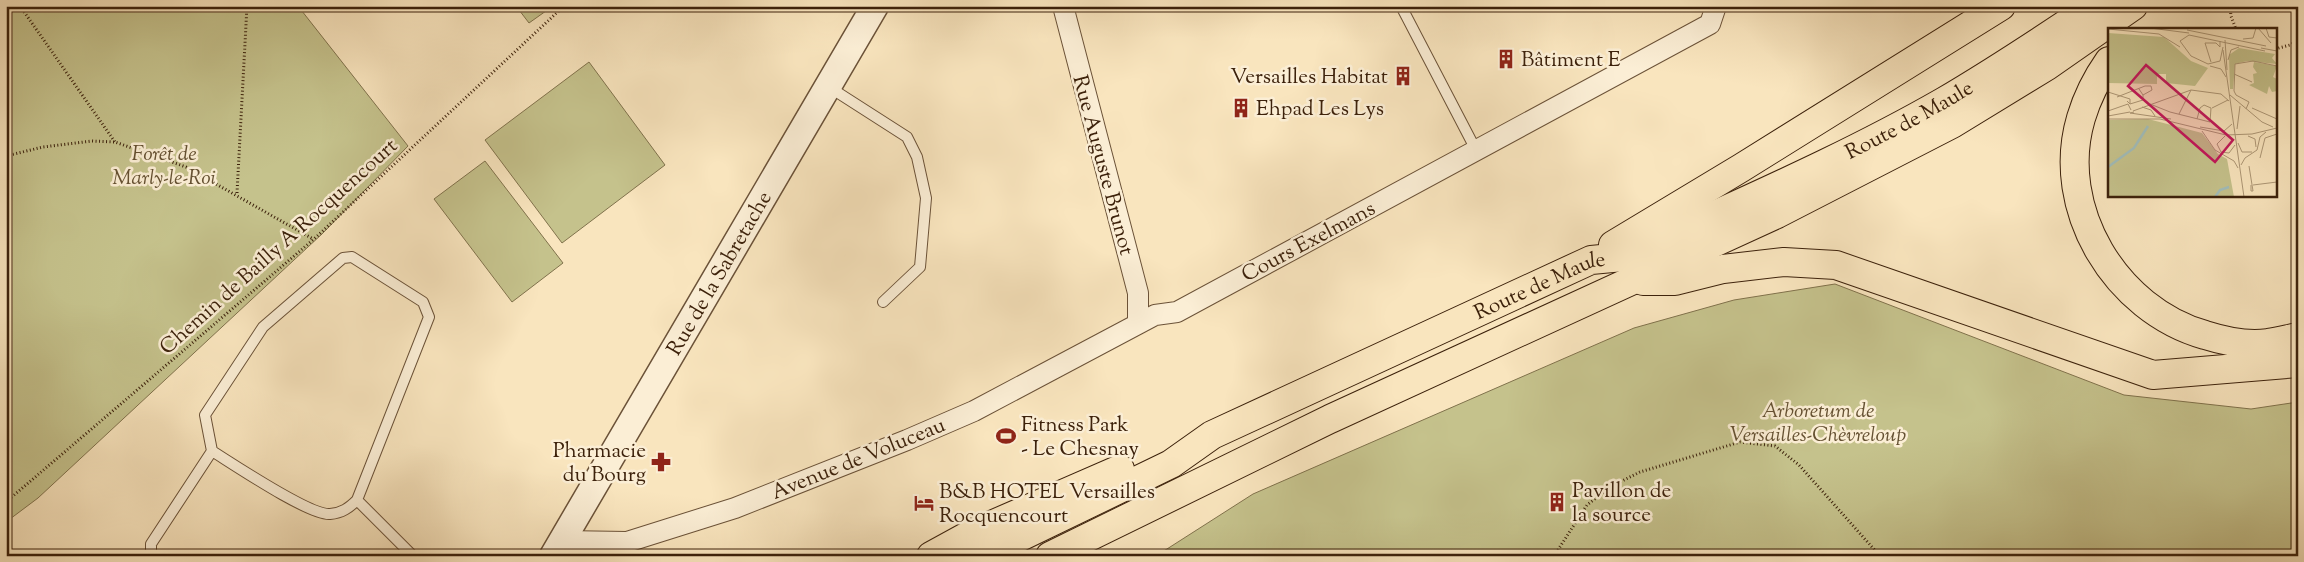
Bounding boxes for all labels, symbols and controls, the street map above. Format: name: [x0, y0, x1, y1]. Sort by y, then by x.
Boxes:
inset map: [2108, 28, 2276, 196]
place label: Bâtiment E: [1521, 46, 1621, 76]
building icon: Bâtiment E: [1495, 48, 1517, 70]
place label: Versailles Habitat: [1230, 63, 1388, 93]
building icon: Versailles Habitat: [1392, 65, 1414, 87]
street label: Rue Auguste Brunot: [1064, 72, 1141, 259]
street label: Route de Maule: [1840, 74, 1980, 168]
place label: Ehpad Les Lys: [1256, 95, 1384, 125]
building icon: Ehpad Les Lys: [1230, 97, 1252, 119]
street label: Chemin de Bailly A Rocquencourt: [154, 132, 405, 363]
park label: Forêt de Marly-le-Roi: [112, 140, 216, 194]
street label: Rue de la Sabretache: [661, 186, 780, 362]
street label: Cours Exelmans: [1237, 195, 1381, 291]
street label: Route de Maule: [1470, 246, 1607, 329]
park label: Arboretum de Versailles-Chèvreloup: [1730, 397, 1906, 451]
street label: Avenue de Voluceau: [767, 411, 950, 508]
place label: Fitness Park - Le Chesnay: [1021, 411, 1139, 465]
sports icon: Fitness Park - Le Chesnay: [995, 425, 1017, 447]
place label: Pharmacie du Bourg: [553, 437, 646, 491]
pharmacy icon: Pharmacie du Bourg: [650, 451, 672, 473]
place label: Pavillon de la source: [1572, 477, 1671, 531]
place label: B&B HOTEL Versailles Rocquencourt: [939, 478, 1155, 532]
building icon: Pavillon de la source: [1546, 491, 1568, 513]
hotel icon: B&B HOTEL Versailles Rocquencourt: [913, 492, 935, 514]

